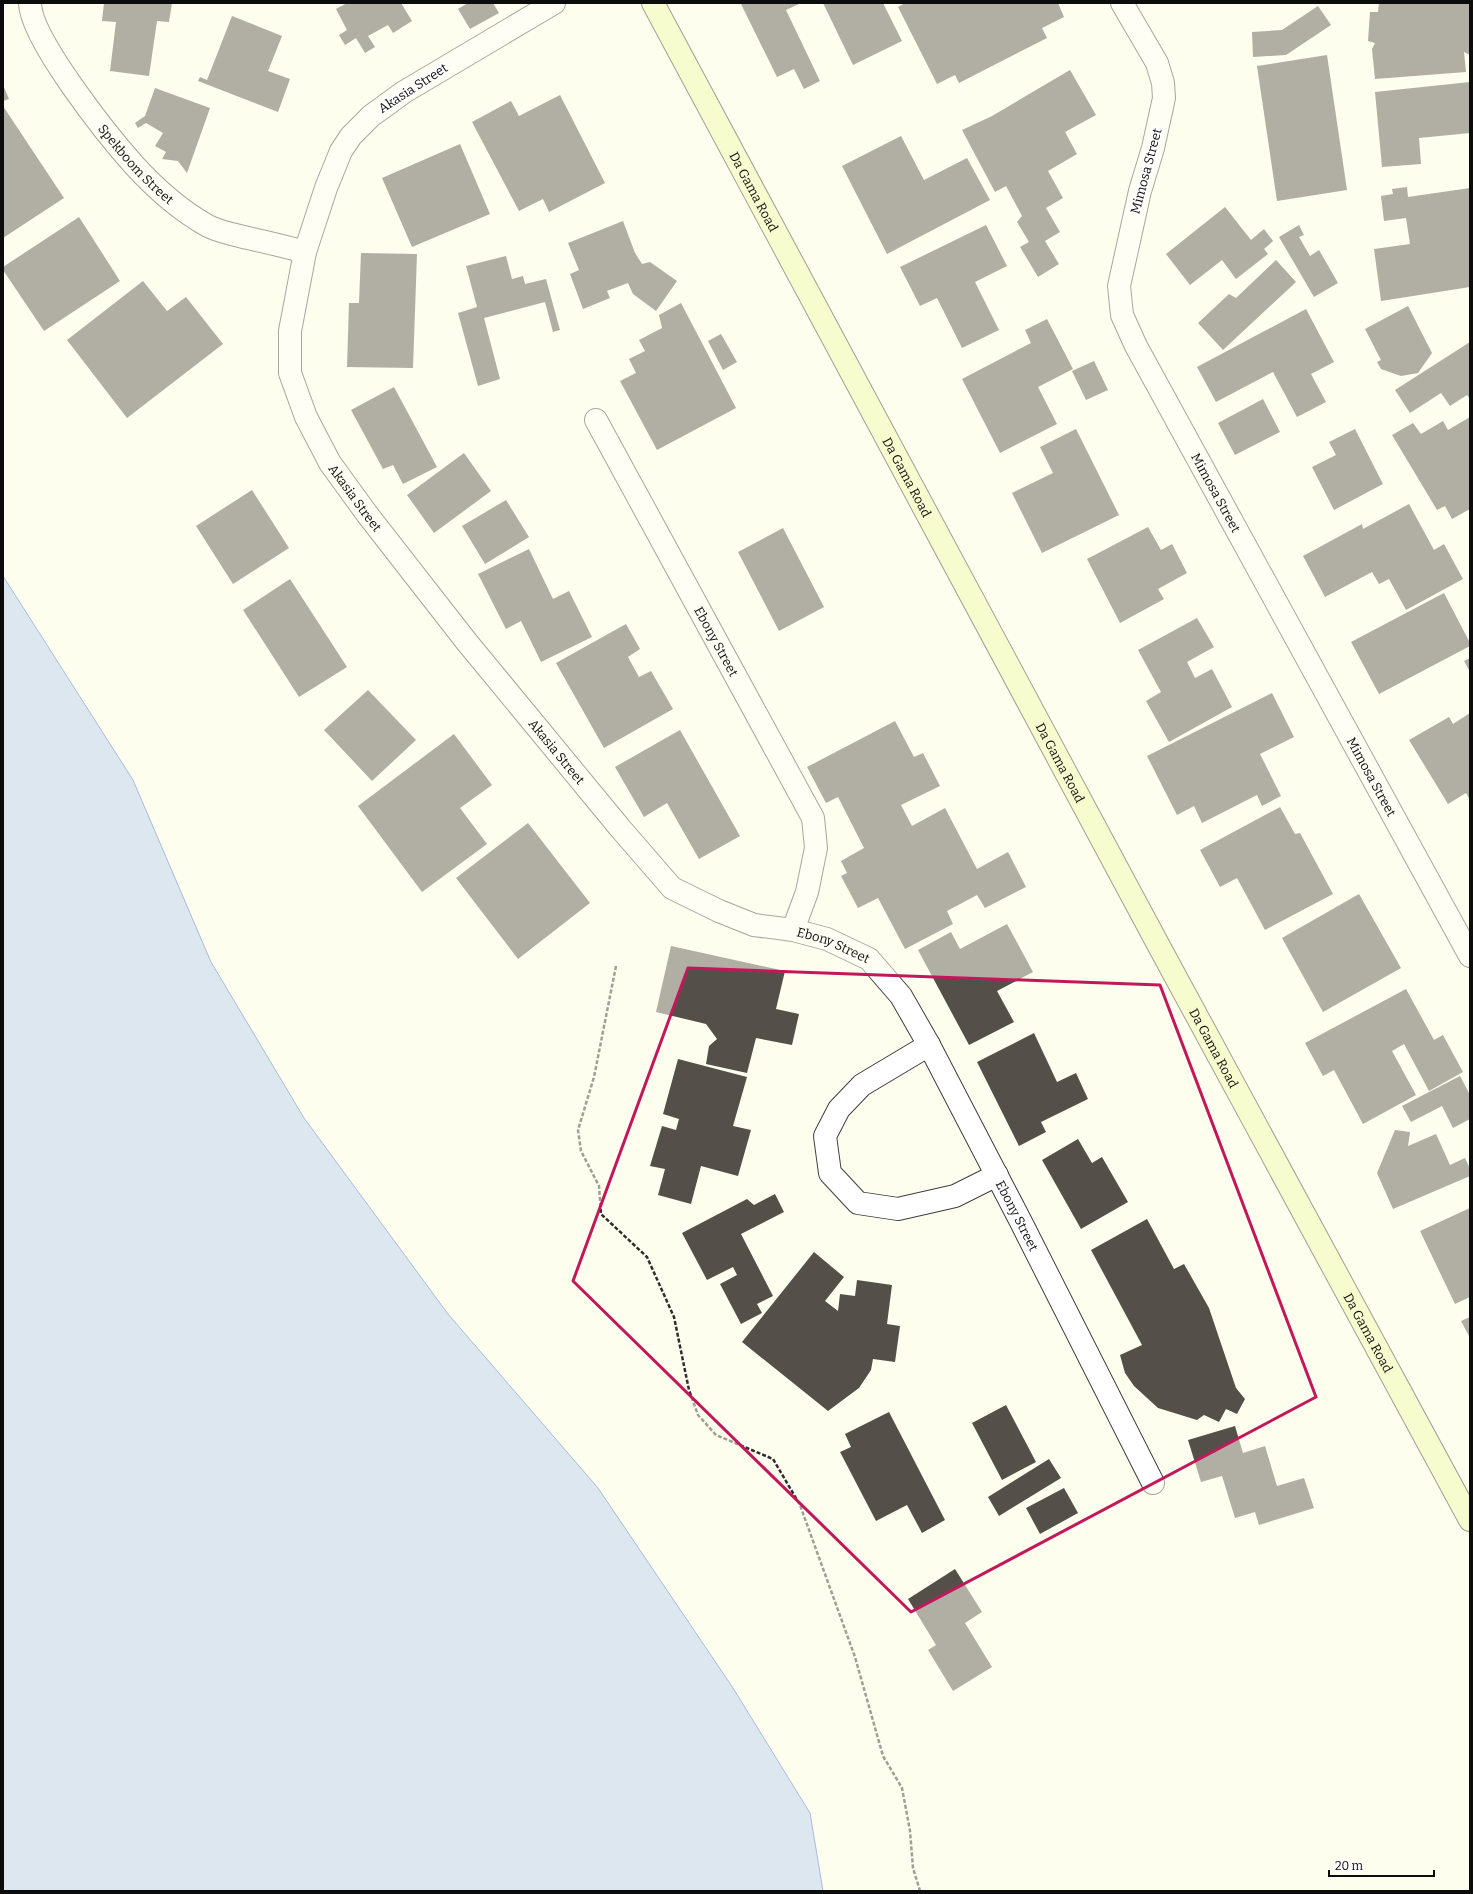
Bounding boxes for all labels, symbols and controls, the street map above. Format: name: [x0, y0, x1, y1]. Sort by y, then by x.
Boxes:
street label: Akasia Street: [376, 60, 451, 116]
street label: Spekboom Street: [96, 121, 177, 207]
street label: Mimosa Street: [1127, 126, 1165, 215]
street label: Da Gama Road: [727, 149, 782, 234]
street label: Da Gama Road: [880, 435, 935, 520]
street label: Mimosa Street: [1188, 450, 1244, 535]
street label: Akasia Street: [326, 461, 385, 535]
street label: Ebony Street: [692, 604, 742, 679]
street label: Akasia Street: [526, 716, 588, 787]
street label: Da Gama Road: [1033, 720, 1088, 805]
street label: Mimosa Street: [1344, 734, 1400, 819]
street label: Ebony Street: [795, 924, 873, 966]
street label: Da Gama Road: [1187, 1006, 1242, 1090]
street label: Ebony Street: [993, 1178, 1042, 1253]
street label: Da Gama Road: [1341, 1290, 1396, 1375]
scale bar: [1329, 1852, 1434, 1878]
text: 20 m: [1335, 1859, 1364, 1873]

